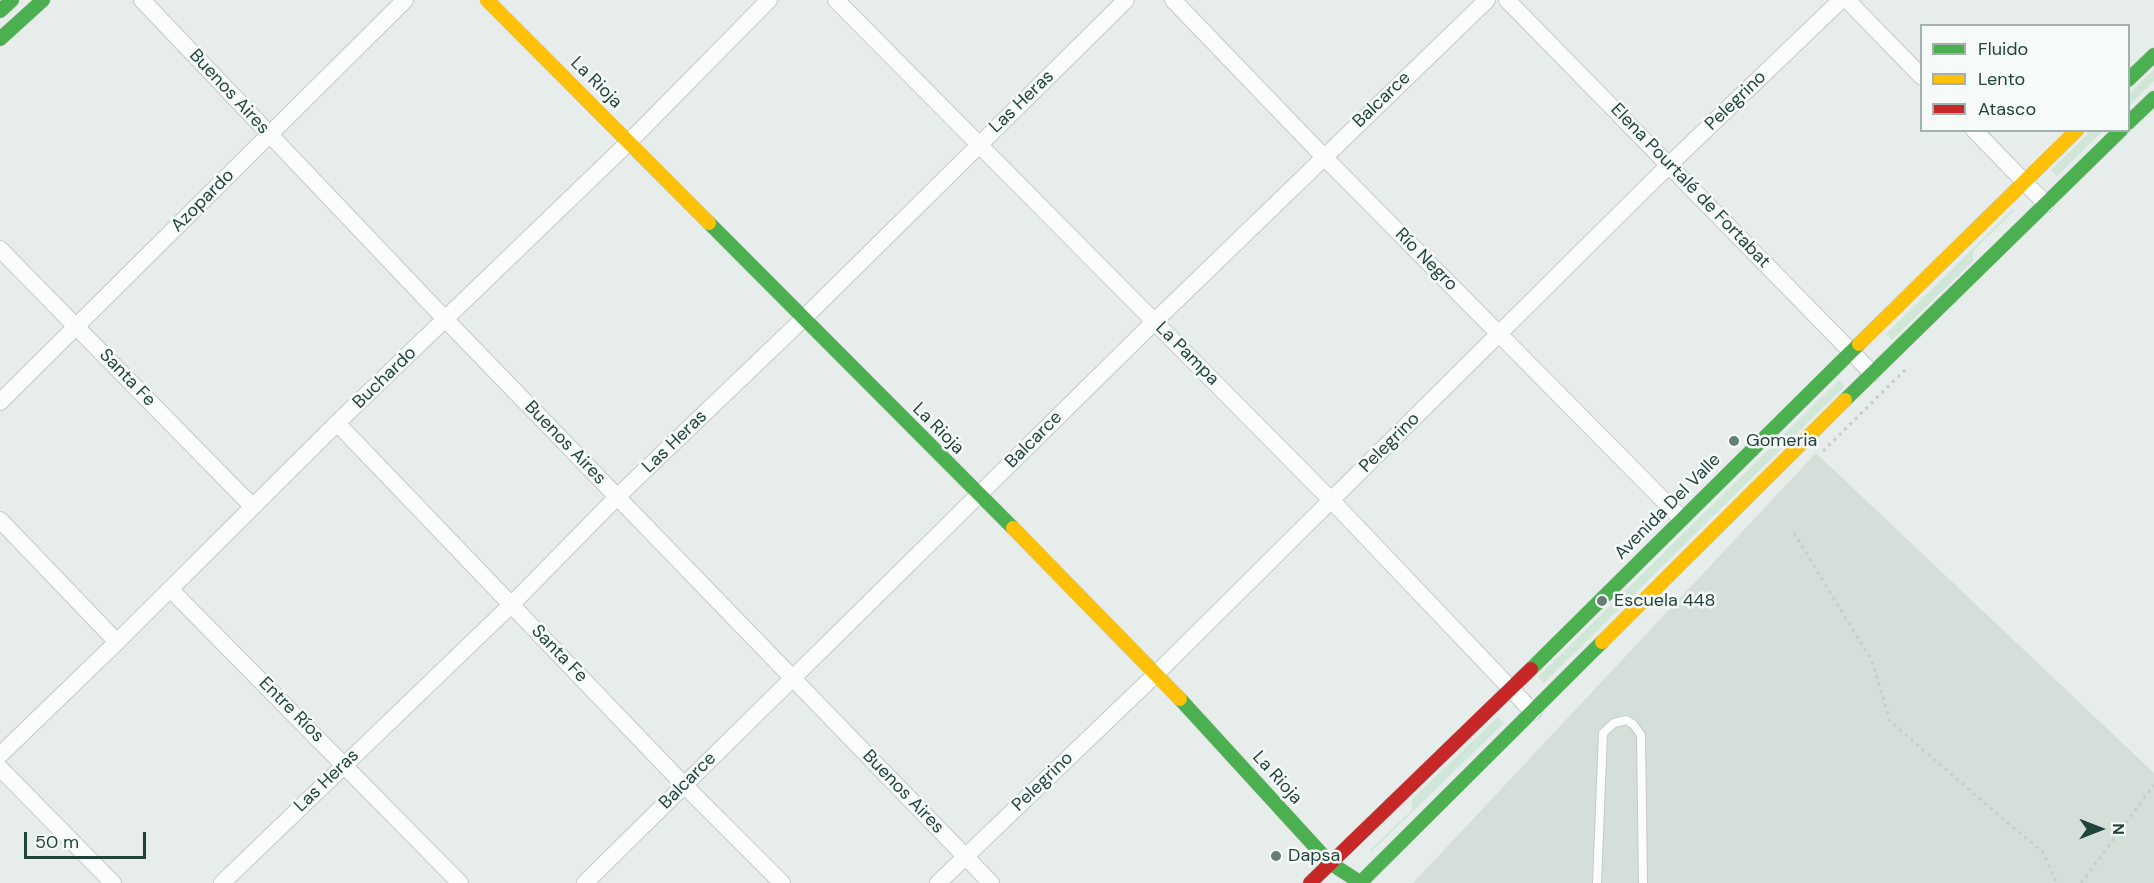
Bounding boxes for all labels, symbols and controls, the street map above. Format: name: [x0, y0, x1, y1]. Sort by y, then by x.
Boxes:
legend: [1920, 24, 2130, 132]
text: Fluido: [1978, 37, 2028, 61]
street label: Buenos Aires: [184, 45, 274, 139]
street label: La Rioja: [566, 53, 626, 113]
street label: Las Heras: [985, 66, 1059, 138]
street label: Balcarce: [1349, 67, 1415, 133]
street label: Pelegrino: [1701, 67, 1771, 135]
text: Lento: [1978, 67, 2025, 91]
text: Atasco: [1978, 97, 2036, 121]
street label: Elena Pourtalé de Fortabat: [1606, 99, 1774, 273]
street label: Azopardo: [167, 165, 239, 237]
street label: Río Negro: [1390, 224, 1462, 296]
street label: La Pampa: [1151, 318, 1223, 390]
street label: Buchardo: [349, 342, 421, 414]
street label: Santa Fe: [94, 345, 160, 411]
street label: Buenos Aires: [520, 397, 610, 489]
street label: La Rioja: [908, 399, 968, 459]
street label: Las Heras: [638, 406, 712, 478]
street label: Balcarce: [1001, 407, 1067, 473]
street label: Pelegrino: [1355, 408, 1425, 478]
place label: Gomeria: [1746, 430, 1817, 452]
marker: Gomeria: [1727, 434, 1741, 448]
street label: Avenida Del Valle: [1610, 449, 1726, 565]
place label: Escuela 448: [1614, 590, 1715, 612]
marker: Escuela 448: [1595, 594, 1609, 608]
street label: Santa Fe: [526, 621, 592, 687]
street label: Entre Ríos: [254, 673, 328, 747]
street label: Las Heras: [290, 745, 364, 817]
street label: Buenos Aires: [858, 746, 948, 838]
street label: La Rioja: [1248, 747, 1306, 809]
street label: Balcarce: [655, 748, 721, 814]
street label: Pelegrino: [1008, 748, 1078, 816]
north arrow: [2070, 799, 2130, 859]
scale bar: [27, 820, 148, 858]
text: N: [2108, 823, 2129, 835]
text: 50 m: [35, 830, 79, 854]
place label: Dapsa: [1288, 845, 1340, 867]
marker: Dapsa: [1269, 849, 1283, 863]

